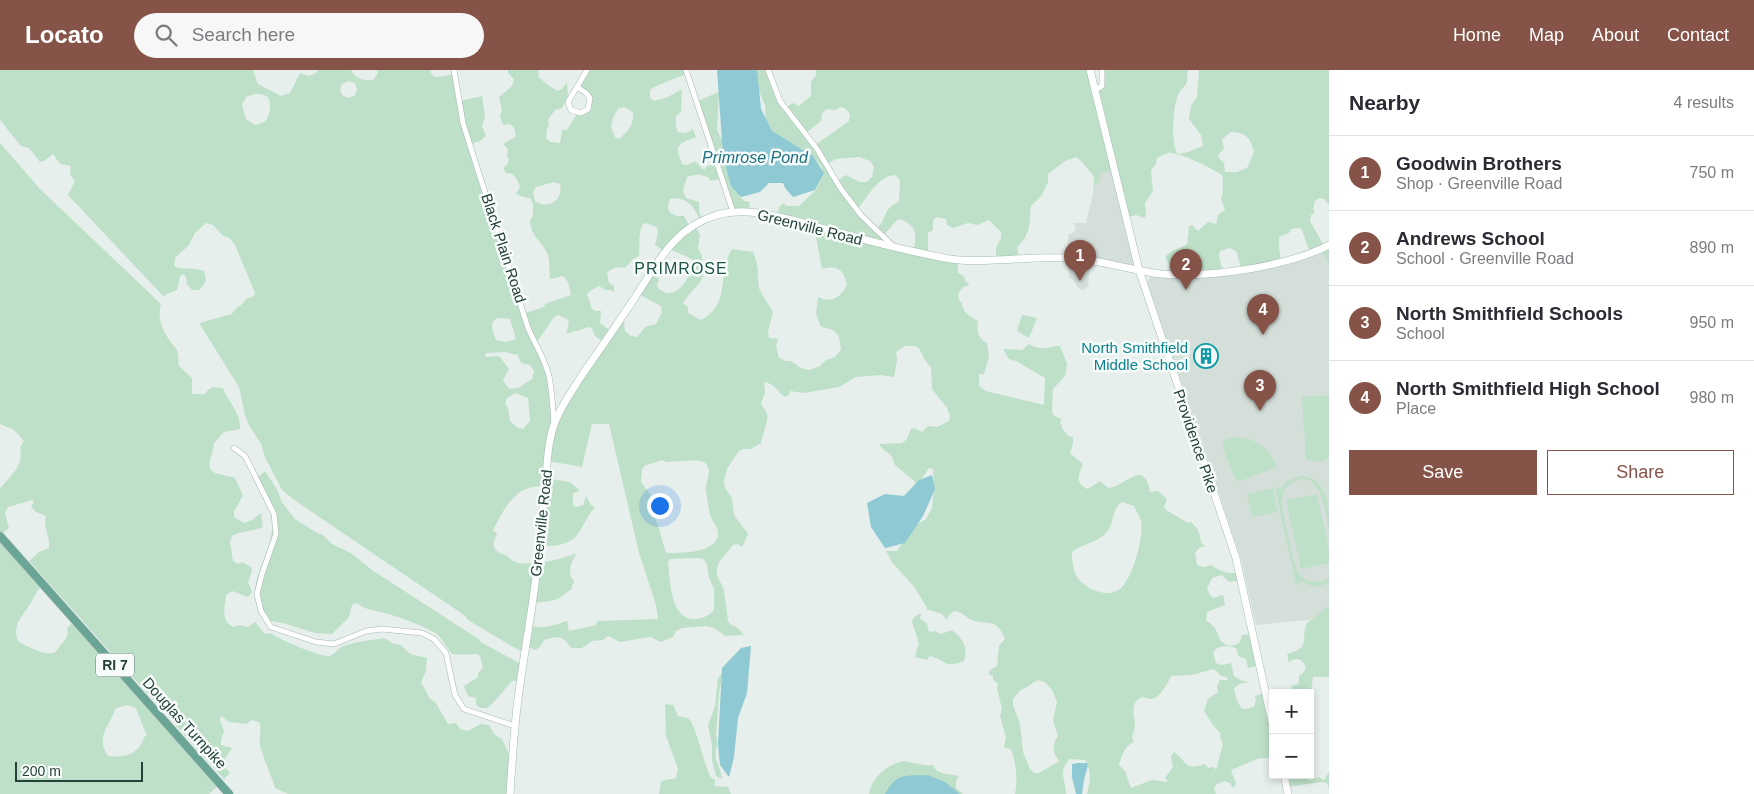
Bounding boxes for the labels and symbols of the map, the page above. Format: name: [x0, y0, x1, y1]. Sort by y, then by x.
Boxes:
water label: Primrose Pond: [702, 149, 809, 166]
street label: Black Plain Road: [478, 191, 530, 305]
street label: Greenville Road: [756, 206, 864, 248]
pin: 1: [1064, 240, 1096, 281]
pin: 2: [1170, 249, 1202, 290]
district label: PRIMROSE: [634, 260, 728, 277]
pin: 4: [1247, 294, 1279, 335]
place label: North Smithfield Middle School: [1081, 339, 1188, 373]
building icon: North Smithfield Middle School: [1193, 343, 1219, 369]
pin: 3: [1244, 370, 1276, 411]
street label: Providence Pike: [1170, 387, 1222, 495]
street label: Greenville Road: [527, 469, 555, 577]
your location: [647, 493, 673, 519]
road number: RI 7: [96, 654, 134, 676]
street label: Douglas Turnpike: [140, 674, 230, 772]
scale bar: [15, 759, 142, 782]

